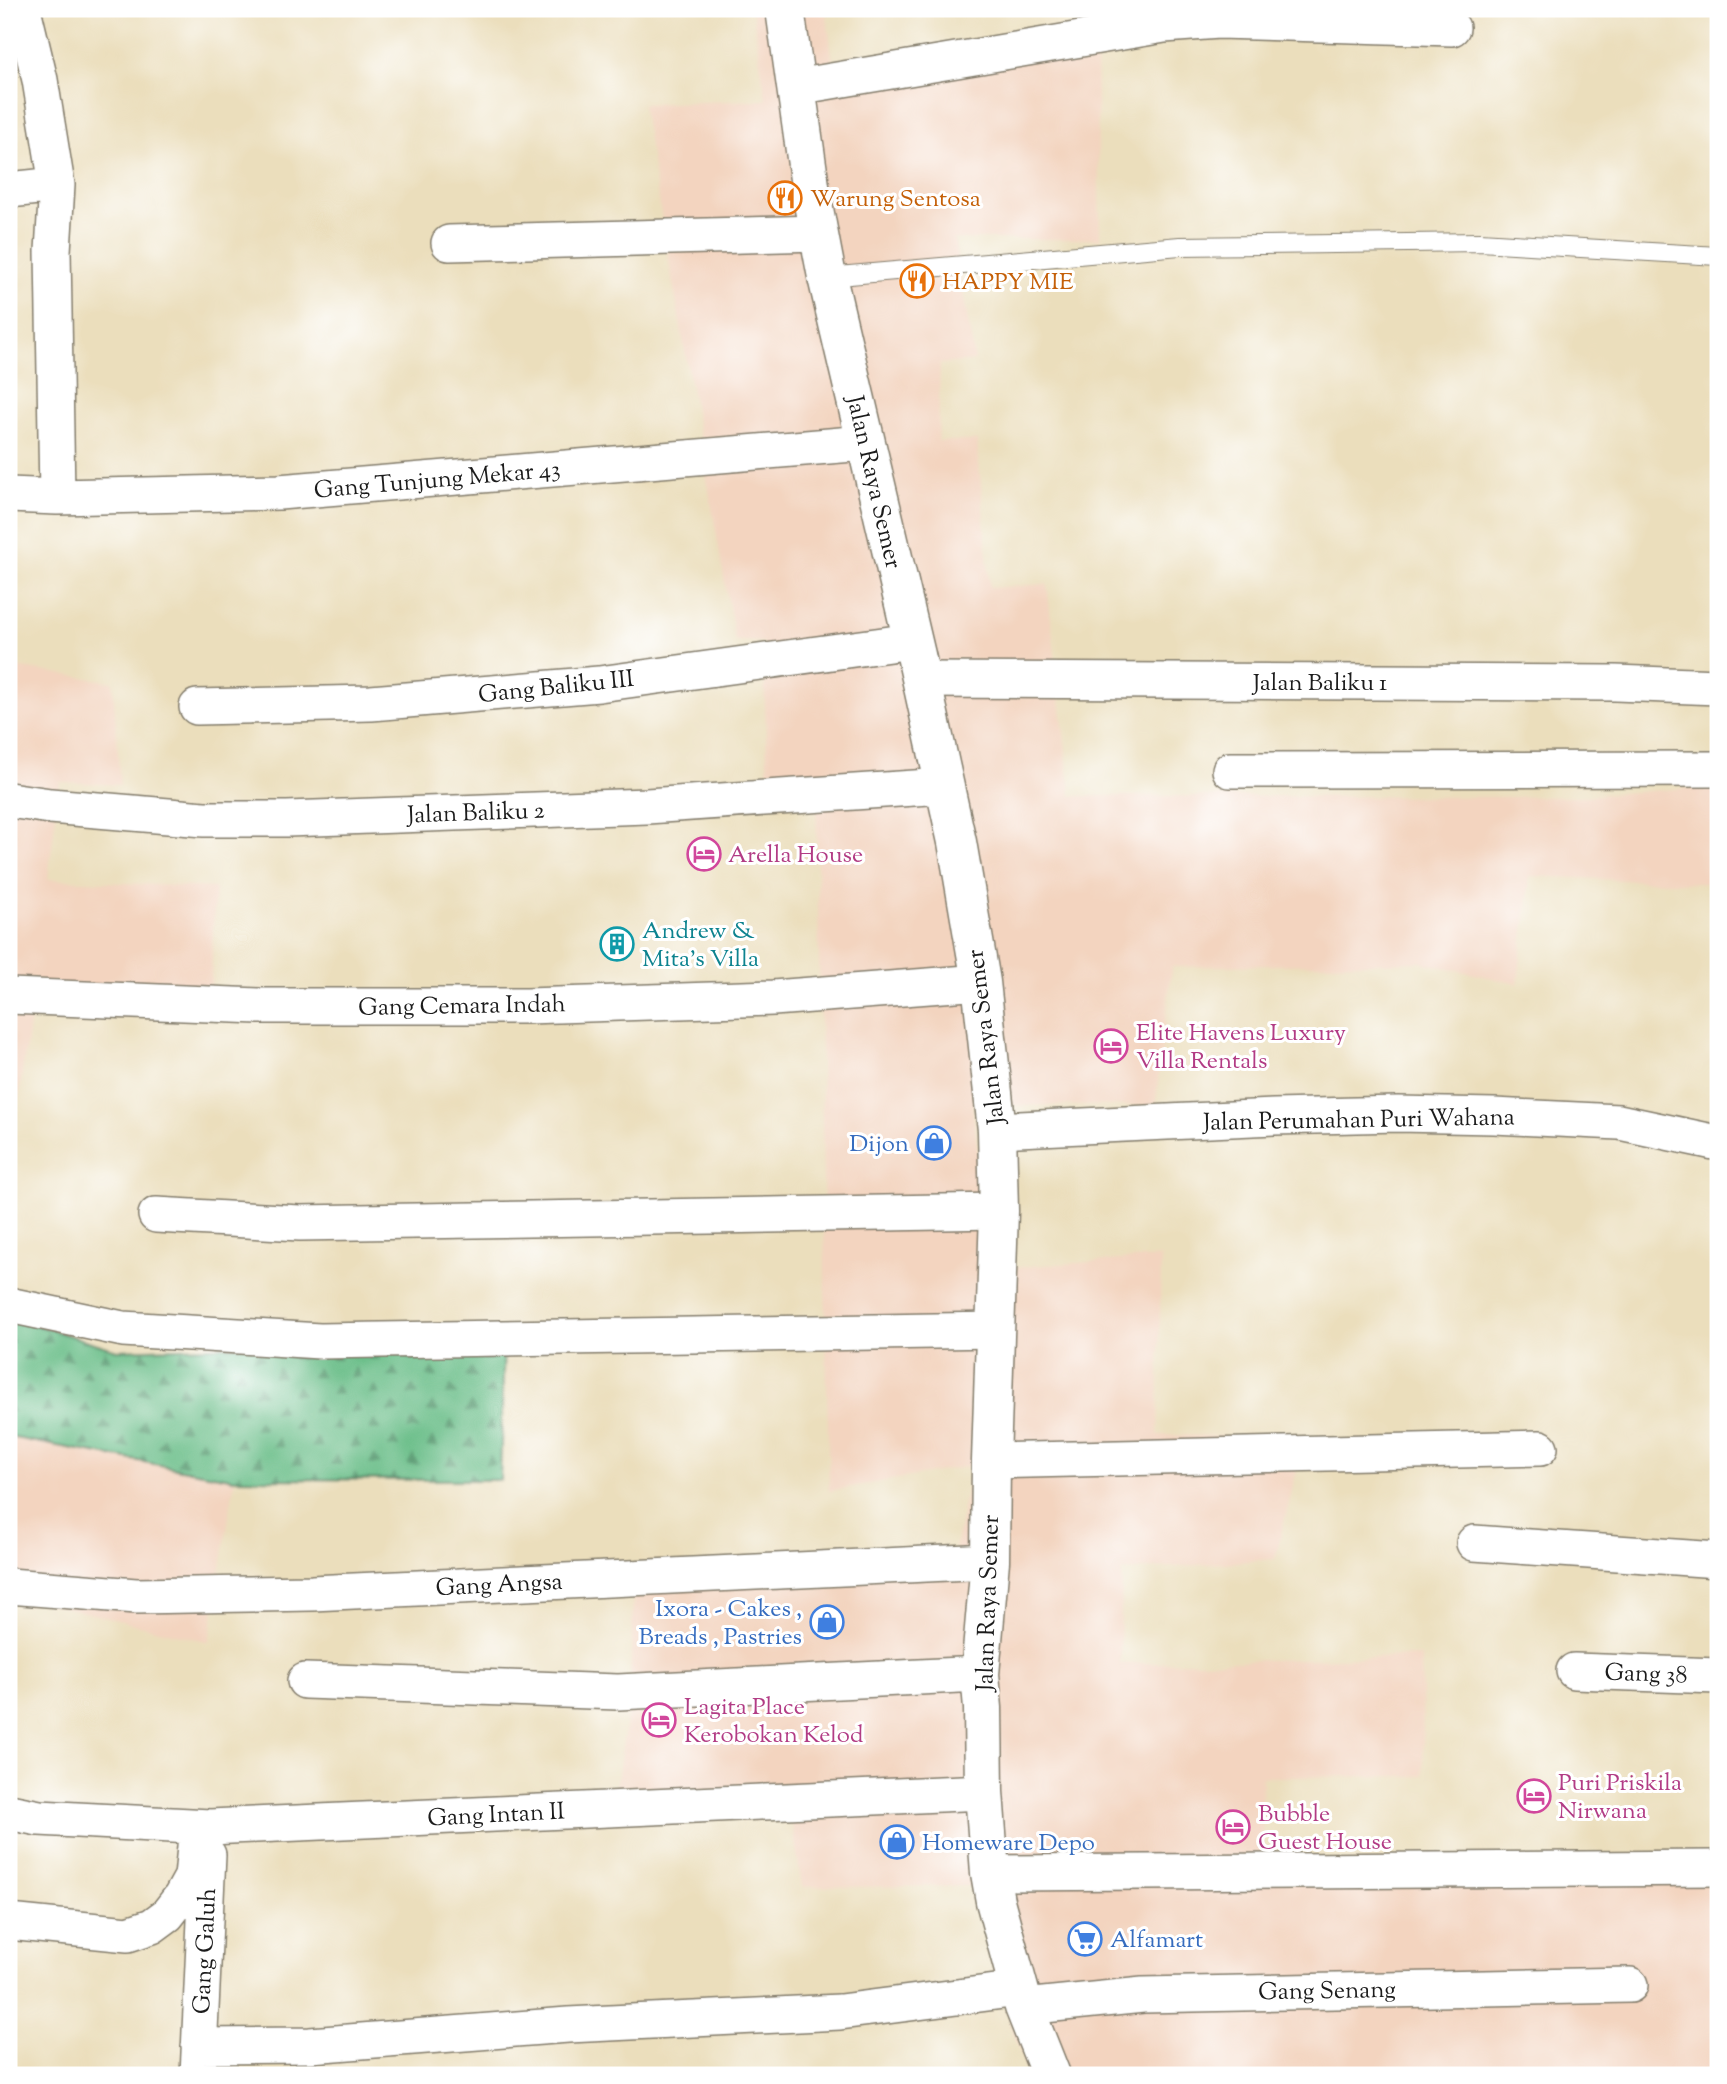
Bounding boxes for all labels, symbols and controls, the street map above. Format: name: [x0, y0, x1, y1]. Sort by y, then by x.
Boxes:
restaurant icon: Warung Sentosa: [766, 179, 804, 217]
place label: Warung Sentosa: [810, 183, 981, 217]
restaurant icon: HAPPY MIE: [898, 262, 936, 300]
place label: HAPPY MIE: [942, 266, 1074, 300]
street label: Jalan Raya Semer: [836, 391, 909, 572]
street label: Gang Tunjung Mekar 43: [312, 453, 562, 509]
street label: Gang Baliku III: [477, 663, 636, 713]
street label: Jalan Baliku 1: [1251, 667, 1387, 701]
street label: Jalan Baliku 2: [405, 795, 545, 833]
hotel icon: Arella House: [685, 835, 723, 873]
place label: Arella House: [728, 839, 863, 873]
place label: Andrew & Mita's Villa: [642, 915, 759, 977]
building icon: Andrew & Mita's Villa: [598, 925, 636, 963]
street label: Jalan Raya Semer: [959, 947, 1015, 1128]
street label: Gang Cemara Indah: [358, 988, 566, 1026]
place label: Elite Havens Luxury Villa Rentals: [1136, 1017, 1346, 1079]
hotel icon: Elite Havens Luxury Villa Rentals: [1092, 1027, 1130, 1065]
street label: Jalan Perumahan Puri Wahana: [1201, 1101, 1515, 1141]
shop icon: Dijon: [915, 1124, 953, 1162]
place label: Dijon: [849, 1128, 909, 1162]
street label: Jalan Raya Semer: [969, 1514, 1009, 1694]
street label: Gang Angsa: [435, 1566, 563, 1606]
place label: Ixora - Cakes , Breads , Pastries: [639, 1593, 802, 1655]
shop icon: Ixora - Cakes , Breads , Pastries: [808, 1603, 846, 1641]
street label: Gang 38: [1604, 1657, 1688, 1693]
place label: Lagita Place Kerobokan Kelod: [684, 1691, 864, 1753]
hotel icon: Lagita Place Kerobokan Kelod: [640, 1701, 678, 1739]
place label: Puri Priskila Nirwana: [1558, 1767, 1682, 1829]
hotel icon: Puri Priskila Nirwana: [1515, 1777, 1553, 1815]
street label: Gang Intan II: [427, 1795, 566, 1837]
place label: Bubble Guest House: [1258, 1798, 1392, 1860]
hotel icon: Bubble Guest House: [1214, 1808, 1252, 1846]
shop icon: Homeware Depo: [878, 1823, 916, 1861]
place label: Homeware Depo: [922, 1827, 1095, 1861]
street label: Gang Galuh: [186, 1887, 226, 2015]
supermarket icon: Alfamart: [1066, 1920, 1104, 1958]
place label: Alfamart: [1110, 1924, 1203, 1958]
street label: Gang Senang: [1258, 1974, 1397, 2010]

